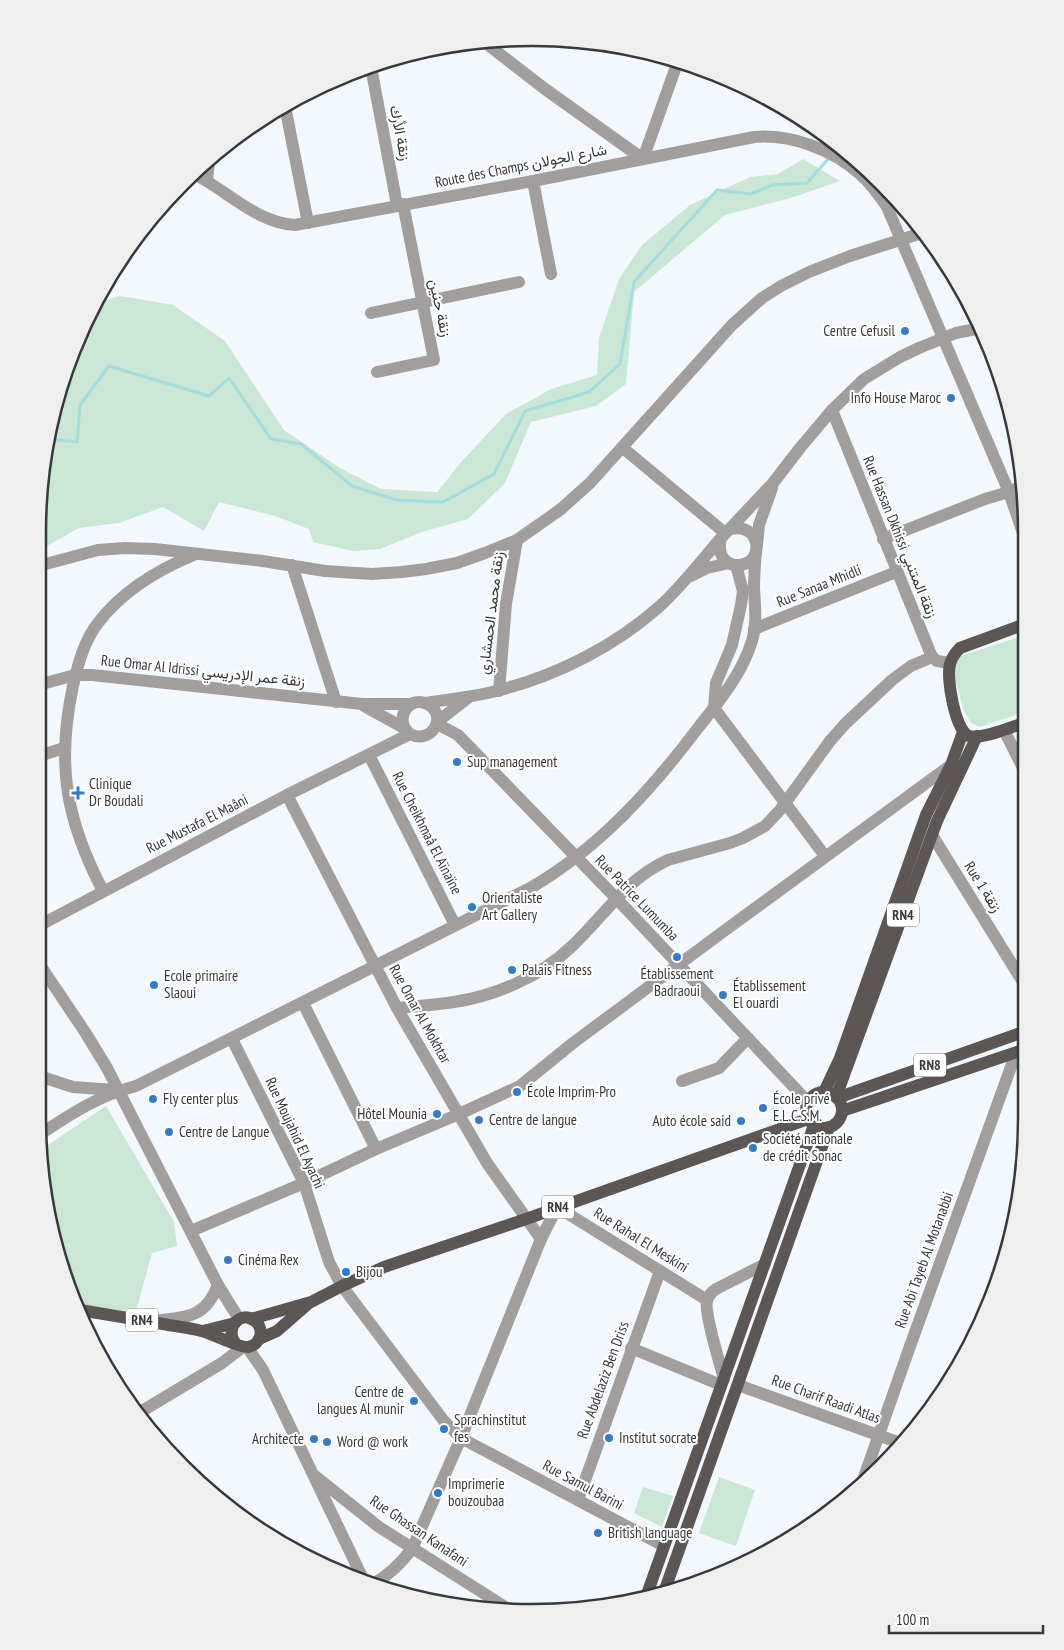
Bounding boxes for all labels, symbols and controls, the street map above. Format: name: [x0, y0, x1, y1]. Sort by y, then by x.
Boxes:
street label: زنقة الأرك: [386, 104, 415, 162]
street label: Route des Champs شارع الجولان: [433, 139, 609, 193]
street label: زنقة حنين: [424, 277, 456, 339]
place label: Centre Cefusil: [823, 321, 896, 340]
marker: Centre Cefusil: [899, 325, 911, 337]
place label: Info House Maroc: [851, 388, 942, 407]
marker: Info House Maroc: [945, 392, 957, 404]
street label: Rue Hassan Dkhissi زنقة المتنبي: [855, 453, 942, 622]
street label: زنقة محمد الحمشاري: [474, 550, 511, 676]
street label: Rue Sanaa Mhidli: [774, 560, 864, 611]
street label: Rue Omar Al Idrissi زنقة عمر الإدريسي: [100, 650, 306, 695]
place label: Sup management: [467, 752, 557, 771]
marker: Sup management: [451, 756, 463, 768]
street label: Rue Cheikhmaâ El Aïnaïne: [388, 768, 467, 897]
place label: Clinique Dr Boudali: [89, 774, 143, 810]
marker: Clinique Dr Boudali: [71, 786, 85, 800]
street label: Rue Mustafa El Maâni: [143, 790, 251, 857]
street label: Rue Patrice Lumumba: [591, 851, 683, 945]
street label: Rue 1 زنقة: [960, 858, 1006, 916]
place label: Orientaliste Art Gallery: [482, 888, 543, 924]
marker: Orientaliste Art Gallery: [466, 901, 478, 913]
road number: RN4: [887, 904, 919, 926]
marker: Établissement Badraoui: [671, 951, 683, 963]
place label: Palais Fitness: [522, 960, 592, 979]
street label: Rue Omar Al Mokhtar: [385, 961, 456, 1067]
marker: Palais Fitness: [506, 964, 518, 976]
place label: Établissement Badraoui: [641, 964, 713, 1000]
place label: Ecole primaire Slaoui: [164, 966, 238, 1002]
place label: Établissement El ouardi: [733, 976, 806, 1012]
marker: Ecole primaire Slaoui: [148, 979, 160, 991]
marker: Établissement El ouardi: [717, 989, 729, 1001]
road number: RN8: [914, 1054, 946, 1076]
street label: Rue Moujahid El Ayachi: [261, 1074, 330, 1191]
place label: École Imprim-Pro: [527, 1082, 616, 1101]
marker: École Imprim-Pro: [511, 1086, 523, 1098]
place label: Fly center plus: [163, 1089, 238, 1108]
place label: École privé E.L.C.S.M.: [773, 1089, 830, 1125]
marker: Fly center plus: [147, 1093, 159, 1105]
marker: École privé E.L.C.S.M.: [757, 1102, 769, 1114]
place label: Hôtel Mounia: [357, 1104, 427, 1123]
marker: Hôtel Mounia: [431, 1108, 443, 1120]
place label: Centre de langue: [489, 1110, 577, 1129]
place label: Auto école said: [652, 1111, 731, 1130]
marker: Centre de langue: [473, 1114, 485, 1126]
marker: Auto école said: [735, 1115, 747, 1127]
place label: Centre de Langue: [179, 1122, 270, 1141]
marker: Centre de Langue: [163, 1126, 175, 1138]
place label: Société nationale de crédit Sonac: [763, 1129, 853, 1165]
marker: Société nationale de crédit Sonac: [747, 1142, 759, 1154]
street label: Rue Abi Tayeb Al Motanabbi: [890, 1189, 957, 1331]
road number: RN4: [542, 1196, 574, 1218]
street label: Rue Rahal El Meskini: [590, 1203, 692, 1276]
place label: Cinéma Rex: [238, 1250, 299, 1269]
marker: Cinéma Rex: [222, 1254, 234, 1266]
place label: Bijou: [356, 1262, 383, 1281]
marker: Bijou: [340, 1266, 352, 1278]
road number: RN4: [126, 1308, 158, 1332]
street label: Rue Abdelaziz Ben Driss: [572, 1318, 633, 1441]
street label: Rue Charif Raadi Atlas: [769, 1370, 883, 1427]
place label: Centre de langues Al munir: [317, 1382, 405, 1418]
marker: Centre de langues Al munir: [408, 1395, 420, 1407]
place label: Sprachinstitut fes: [454, 1410, 526, 1446]
marker: Sprachinstitut fes: [438, 1423, 450, 1435]
place label: Institut socrate: [619, 1428, 697, 1447]
place label: Architecte: [252, 1429, 304, 1448]
place label: Word @ work: [337, 1432, 408, 1451]
marker: Institut socrate: [603, 1432, 615, 1444]
marker: Architecte: [308, 1433, 320, 1445]
marker: Word @ work: [321, 1436, 333, 1448]
street label: Rue Samul Barini: [540, 1455, 627, 1514]
place label: Imprimerie bouzoubaa: [448, 1474, 505, 1510]
marker: Imprimerie bouzoubaa: [432, 1487, 444, 1499]
street label: Rue Ghassan Kanafani: [367, 1491, 472, 1570]
place label: British language: [608, 1523, 692, 1542]
marker: British language: [592, 1527, 604, 1539]
scale bar: [889, 1602, 1043, 1634]
text: 100 m: [896, 1610, 929, 1629]

